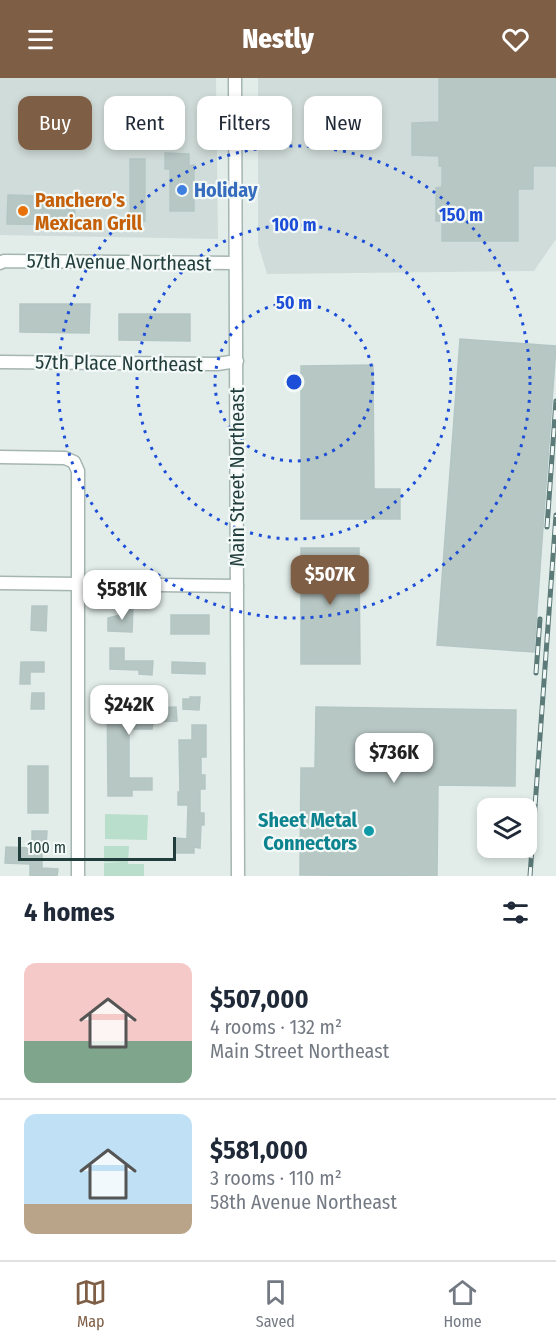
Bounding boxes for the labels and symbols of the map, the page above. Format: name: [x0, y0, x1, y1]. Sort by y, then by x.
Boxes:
place label: Holiday: [194, 178, 258, 202]
marker: Holiday: [175, 183, 189, 197]
place label: Panchero's Mexican Grill: [35, 188, 143, 235]
marker: Panchero's Mexican Grill: [16, 204, 30, 218]
text: 150 m: [439, 204, 483, 226]
text: 100 m: [272, 214, 316, 236]
street label: 57th Avenue Northeast: [26, 248, 212, 276]
text: 50 m: [276, 292, 312, 314]
street label: 57th Place Northeast: [35, 350, 204, 376]
centre of rings: [284, 372, 304, 392]
street label: Main Street Northeast: [225, 387, 249, 567]
pin: $507K: [288, 555, 372, 606]
pin: $581K: [80, 570, 164, 621]
pin: $242K: [87, 685, 171, 736]
pin: $736K: [352, 733, 436, 784]
place label: Sheet Metal Connectors: [258, 808, 358, 855]
marker: Sheet Metal Connectors: [362, 824, 376, 838]
scale bar: [18, 834, 176, 862]

